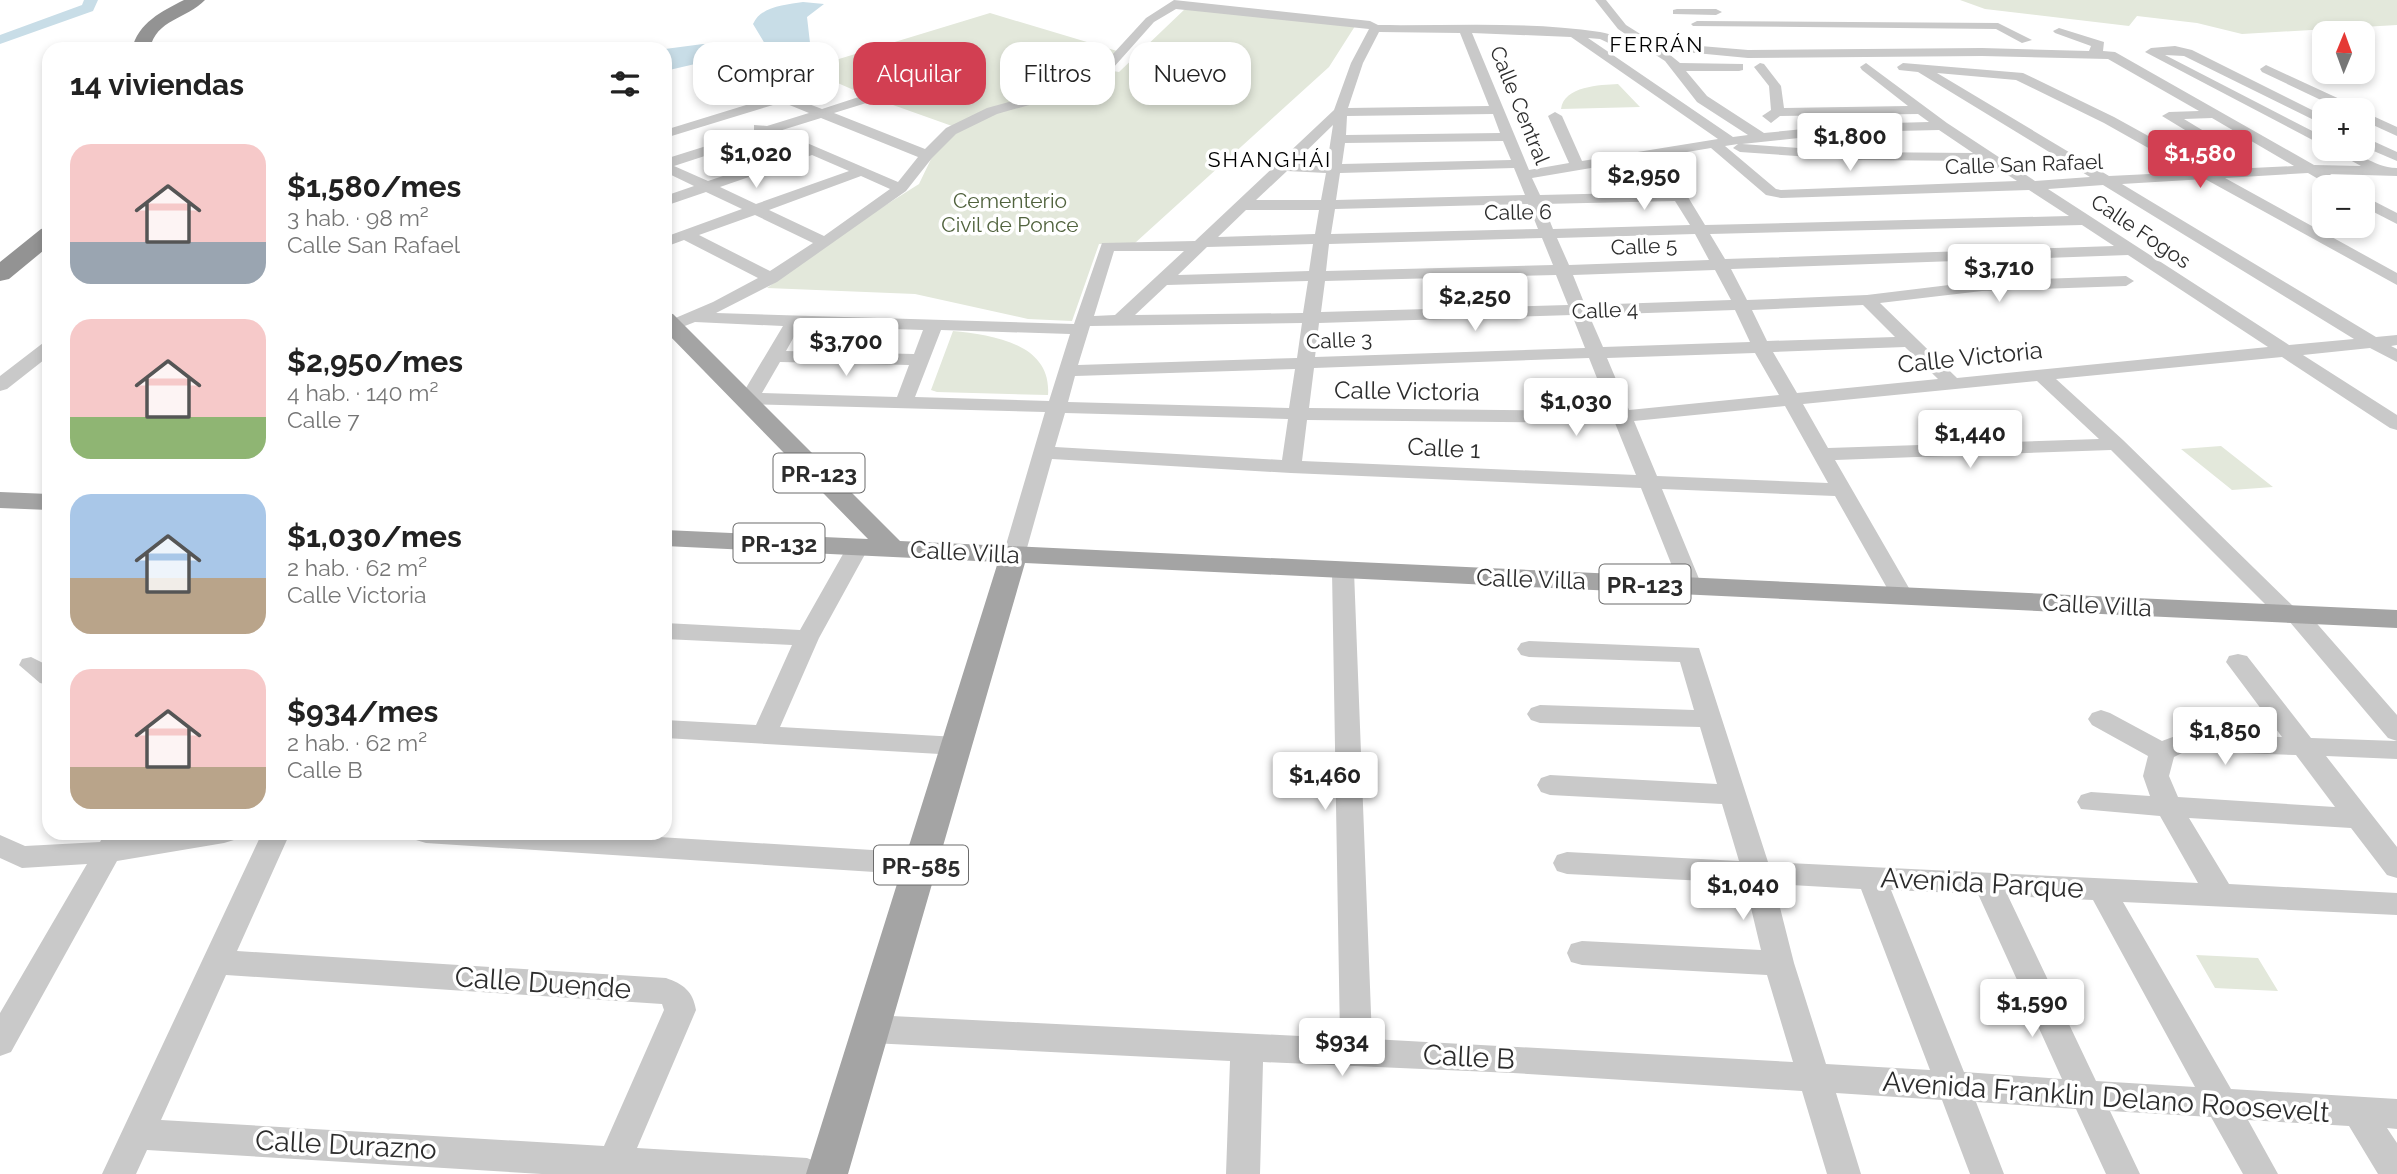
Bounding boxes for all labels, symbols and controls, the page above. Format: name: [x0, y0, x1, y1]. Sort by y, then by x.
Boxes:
north arrow: [2312, 21, 2375, 84]
map controls: [2312, 21, 2375, 238]
district label: FERRÁN: [1610, 32, 1704, 57]
chip: Comprar: [693, 42, 839, 105]
chip: Alquilar: [853, 42, 986, 105]
chip: Filtros: [1000, 42, 1115, 105]
chip: Nuevo: [1129, 42, 1251, 105]
street label: Calle Central: [1485, 42, 1555, 168]
icon: filters: [606, 65, 644, 103]
text: 14 viviendas: [70, 67, 244, 102]
button: +: [2312, 98, 2375, 161]
pin: $1,800: [1793, 114, 1907, 173]
text: $1,800: [1813, 122, 1887, 149]
pin: $1,020: [699, 130, 813, 190]
pin: $1,580: [2143, 130, 2257, 190]
text: $1,020: [720, 139, 792, 166]
text: $1,580: [2164, 139, 2236, 166]
district label: SHANGHÁI: [1208, 147, 1332, 172]
street label: Calle San Rafael: [1945, 149, 2104, 179]
pin: $2,950: [1587, 152, 1701, 212]
text: $2,950: [1607, 161, 1681, 188]
text: $1,580/mes: [287, 169, 461, 204]
icon: home: [126, 172, 210, 256]
button: −: [2312, 175, 2375, 238]
park label: Cementerio Civil de Ponce: [941, 188, 1079, 237]
street label: Calle Fogos: [2086, 189, 2196, 273]
street label: Calle 6: [1484, 199, 1552, 225]
text: 3 hab. · 98 m²: [287, 204, 429, 231]
text: Calle San Rafael: [287, 231, 460, 258]
street label: Calle 5: [1610, 232, 1678, 260]
pin: $3,710: [1942, 244, 2056, 304]
text: $3,710: [1964, 253, 2034, 280]
pin: $2,250: [1418, 274, 1532, 333]
text: $2,250: [1439, 282, 1511, 309]
street label: Calle 4: [1571, 296, 1639, 324]
pin: $3,700: [789, 318, 903, 378]
street label: Calle 3: [1305, 326, 1373, 354]
text: $3,700: [809, 327, 883, 354]
street label: Calle Victoria: [1896, 335, 2044, 379]
text: $2,950/mes: [287, 344, 463, 379]
icon: home: [126, 347, 210, 431]
street label: Calle Victoria: [1334, 375, 1480, 407]
pin: $1,030: [1519, 378, 1633, 438]
text: 4 hab. · 140 m²: [287, 379, 438, 406]
text: $1,030: [1540, 387, 1612, 414]
text: Calle 7: [287, 406, 360, 433]
pin: $1,440: [1913, 410, 2027, 470]
text: $1,440: [1934, 419, 2006, 446]
street label: Calle 1: [1407, 432, 1481, 464]
road number: PR-123: [774, 453, 864, 492]
text: $1,030/mes: [287, 519, 462, 554]
icon: home: [126, 522, 210, 606]
road number: PR-132: [734, 524, 824, 562]
street label: Calle Villa: [909, 535, 1021, 569]
text: 2 hab. · 62 m²: [287, 554, 427, 581]
street label: Calle Villa: [1476, 563, 1586, 595]
road number: PR-123: [1600, 564, 1690, 604]
text: Calle Victoria: [287, 581, 426, 608]
street label: Calle Villa: [2041, 588, 2153, 622]
text: $934/mes: [287, 694, 438, 729]
icon: home: [126, 697, 210, 781]
pin: $1,850: [2168, 708, 2282, 767]
text: $1,850: [2189, 716, 2261, 743]
text: 2 hab. · 62 m²: [287, 729, 427, 756]
pin: $1,460: [1268, 752, 1382, 812]
text: Calle B: [287, 756, 363, 783]
text: $1,460: [1289, 761, 1361, 788]
road number: PR-585: [874, 846, 968, 884]
street label: Avenida Parque: [1880, 861, 2084, 905]
pin: $1,040: [1686, 862, 1800, 922]
text: $1,040: [1707, 871, 1779, 898]
street label: Calle Duende: [454, 960, 632, 1006]
pin: $1,590: [1975, 979, 2089, 1039]
text: $1,590: [1996, 988, 2068, 1015]
pin: $934: [1301, 1018, 1383, 1078]
text: $934: [1315, 1027, 1369, 1054]
street label: Calle B: [1422, 1038, 1516, 1076]
street label: Avenida Franklin Delano Roosevelt: [1881, 1065, 2331, 1129]
street label: Calle Durazno: [254, 1124, 438, 1166]

